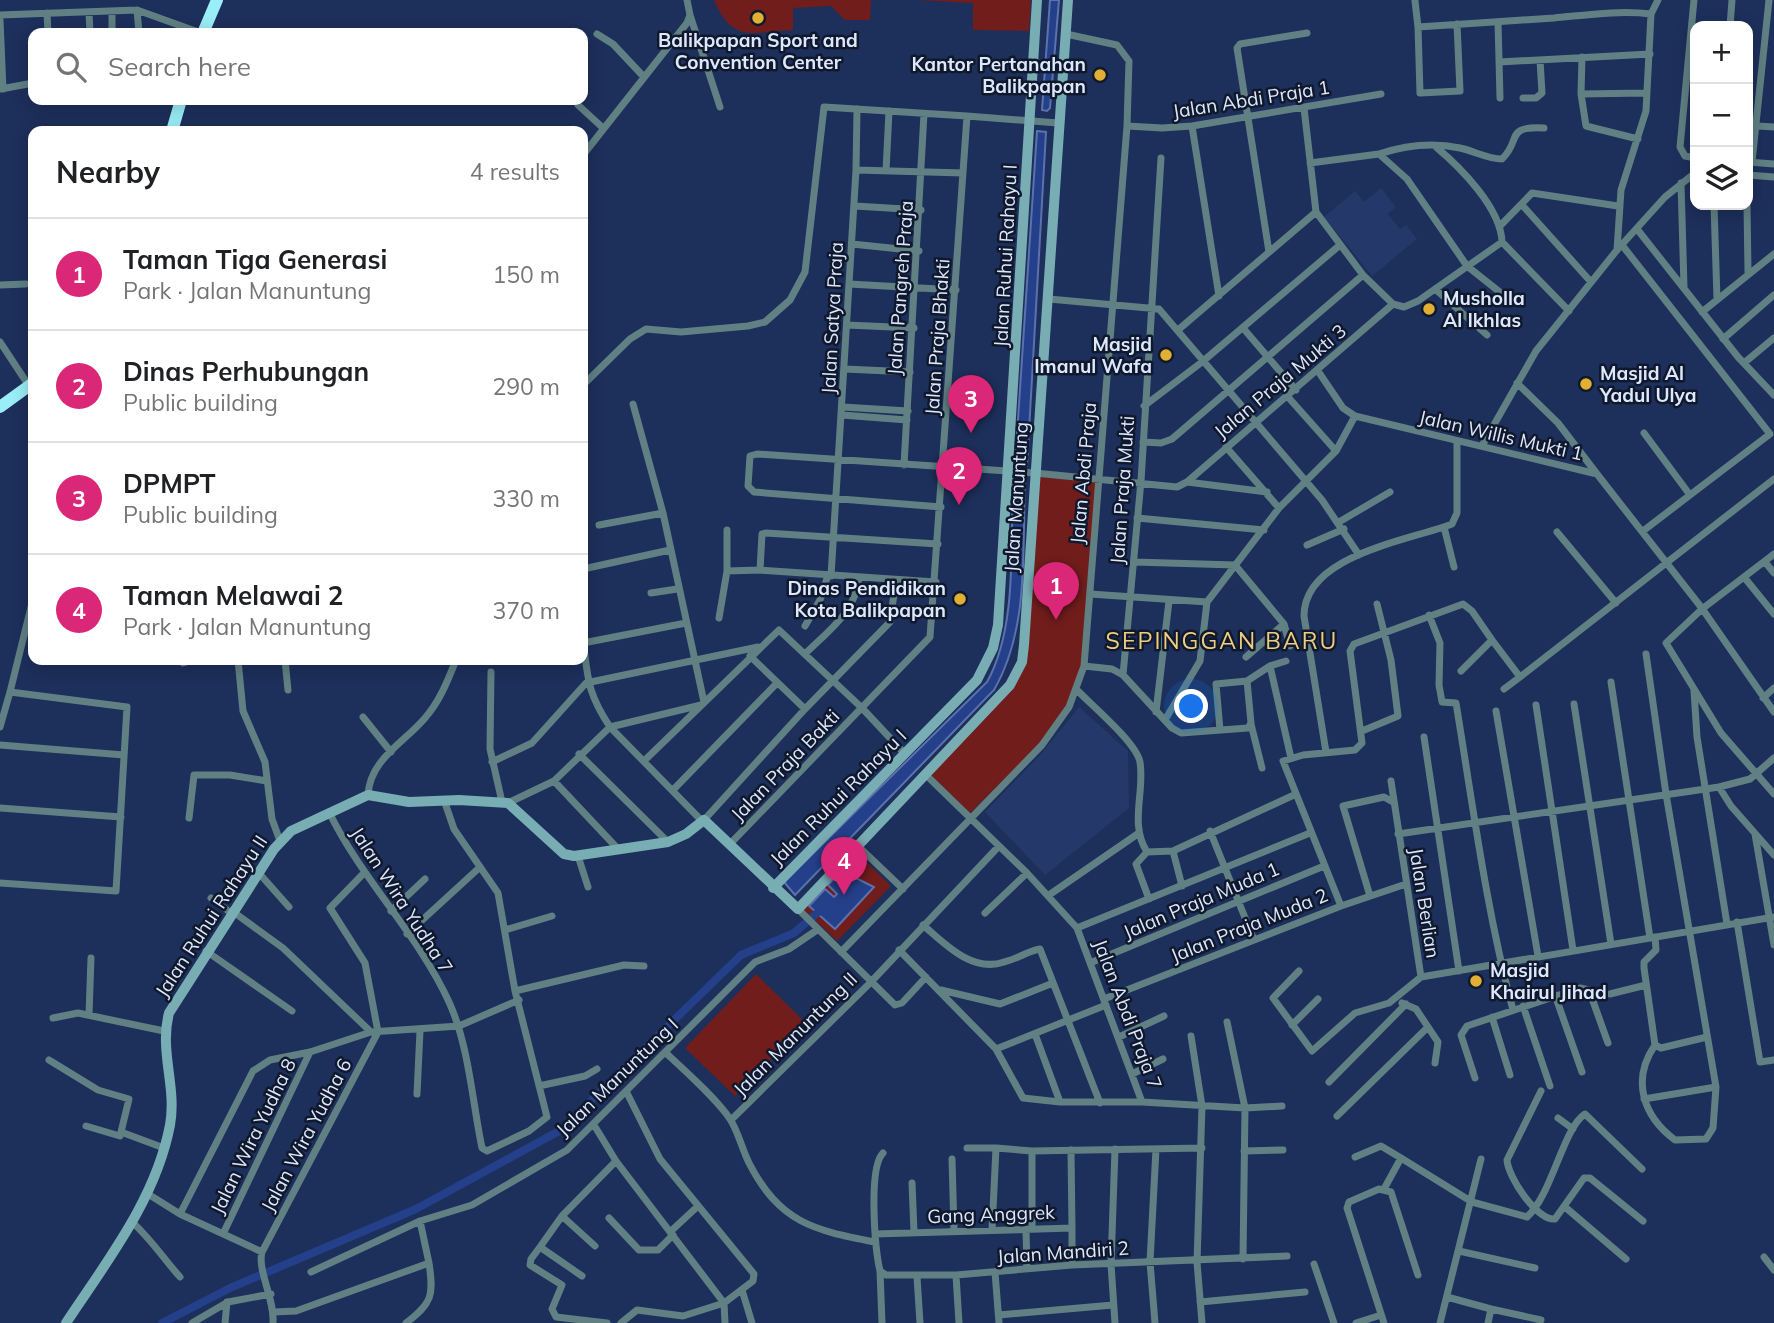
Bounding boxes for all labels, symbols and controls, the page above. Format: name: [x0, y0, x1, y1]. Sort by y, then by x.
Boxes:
marker: Balikpapan Sport and Convention Center: [750, 10, 766, 26]
map controls: [1690, 21, 1753, 210]
button: +: [1690, 21, 1753, 84]
search box: [28, 28, 588, 105]
place label: Balikpapan Sport and Convention Center: [658, 28, 858, 74]
icon: search: [52, 48, 90, 86]
text: Search here: [108, 50, 251, 83]
place label: Kantor Pertanahan Balikpapan: [912, 52, 1086, 98]
marker: Kantor Pertanahan Balikpapan: [1092, 67, 1108, 83]
street label: Jalan Abdi Praja 1: [1171, 75, 1331, 123]
button: −: [1690, 84, 1753, 147]
button: layers: [1690, 147, 1753, 210]
text: Nearby: [56, 153, 160, 191]
text: 4 results: [470, 157, 560, 186]
street label: Jalan Ruhui Rahayu I: [988, 164, 1022, 348]
street label: Jalan Pangreh Praja: [882, 200, 918, 376]
street label: Jalan Satya Praja: [816, 241, 848, 395]
text: Taman Tiga Generasi: [123, 243, 387, 276]
street label: Jalan Praja Bhakti: [920, 258, 954, 416]
text: 1: [72, 260, 86, 289]
text: 150 m: [492, 260, 560, 289]
text: Park · Jalan Manuntung: [123, 276, 371, 305]
place label: Musholla Al Ikhlas: [1443, 286, 1525, 332]
marker: Musholla Al Ikhlas: [1421, 301, 1437, 317]
street label: Jalan Praja Mukti 3: [1209, 319, 1351, 443]
place label: Masjid Imanul Wafa: [1034, 332, 1152, 378]
marker: Masjid Imanul Wafa: [1158, 347, 1174, 363]
text: Dinas Perhubungan: [123, 355, 369, 388]
place label: Masjid Al Yadul Ulya: [1599, 361, 1696, 407]
text: 2: [72, 372, 86, 401]
text: 290 m: [492, 372, 560, 401]
pin: 3: [948, 375, 994, 433]
marker: Masjid Al Yadul Ulya: [1578, 376, 1594, 392]
text: Public building: [123, 388, 278, 417]
street label: Jalan Abdi Praja: [1065, 401, 1101, 545]
street label: Jalan Willis Mukti 1: [1417, 404, 1585, 466]
street label: Jalan Praja Mukti: [1105, 415, 1139, 565]
street label: Jalan Manuntung: [999, 421, 1033, 573]
pin: 2: [936, 447, 982, 505]
text: DPMPT: [123, 467, 216, 500]
text: 3: [72, 484, 86, 513]
text: 330 m: [492, 484, 560, 513]
text: Public building: [123, 500, 278, 529]
pin: 1: [1033, 562, 1079, 620]
place label: Dinas Pendidikan Kota Balikpapan: [787, 576, 946, 622]
text: Taman Melawai 2: [123, 579, 343, 612]
marker: Dinas Pendidikan Kota Balikpapan: [952, 591, 968, 607]
text: 4: [72, 596, 86, 625]
text: 370 m: [492, 596, 560, 625]
text: Park · Jalan Manuntung: [123, 612, 371, 641]
district label: SEPINGGAN BARU: [1106, 626, 1338, 655]
your location: [1174, 689, 1208, 723]
street label: Jalan Praja Bakti: [726, 704, 844, 826]
street label: Jalan Ruhui Rahayu I: [765, 724, 911, 870]
street label: Jalan Wira Yudha 7: [346, 822, 458, 978]
street label: Jalan Ruhui Rahayu II: [150, 831, 272, 1001]
pin: 4: [821, 837, 867, 895]
street label: Jalan Berlian: [1404, 846, 1446, 960]
street label: Jalan Praja Muda 1: [1119, 856, 1283, 944]
street label: Jalan Praja Muda 2: [1167, 883, 1331, 967]
street label: Jalan Abdi Praja 7: [1088, 936, 1168, 1092]
place label: Masjid Khairul Jihad: [1490, 958, 1607, 1004]
street label: Jalan Manuntung II: [728, 967, 862, 1101]
marker: Masjid Khairul Jihad: [1468, 973, 1484, 989]
street label: Jalan Manuntung I: [551, 1013, 683, 1141]
street label: Jalan Wira Yudha 8: [205, 1054, 301, 1218]
street label: Jalan Wira Yudha 6: [256, 1054, 356, 1216]
street label: Gang Anggrek: [927, 1200, 1055, 1228]
street label: Jalan Mandiri 2: [996, 1235, 1130, 1269]

